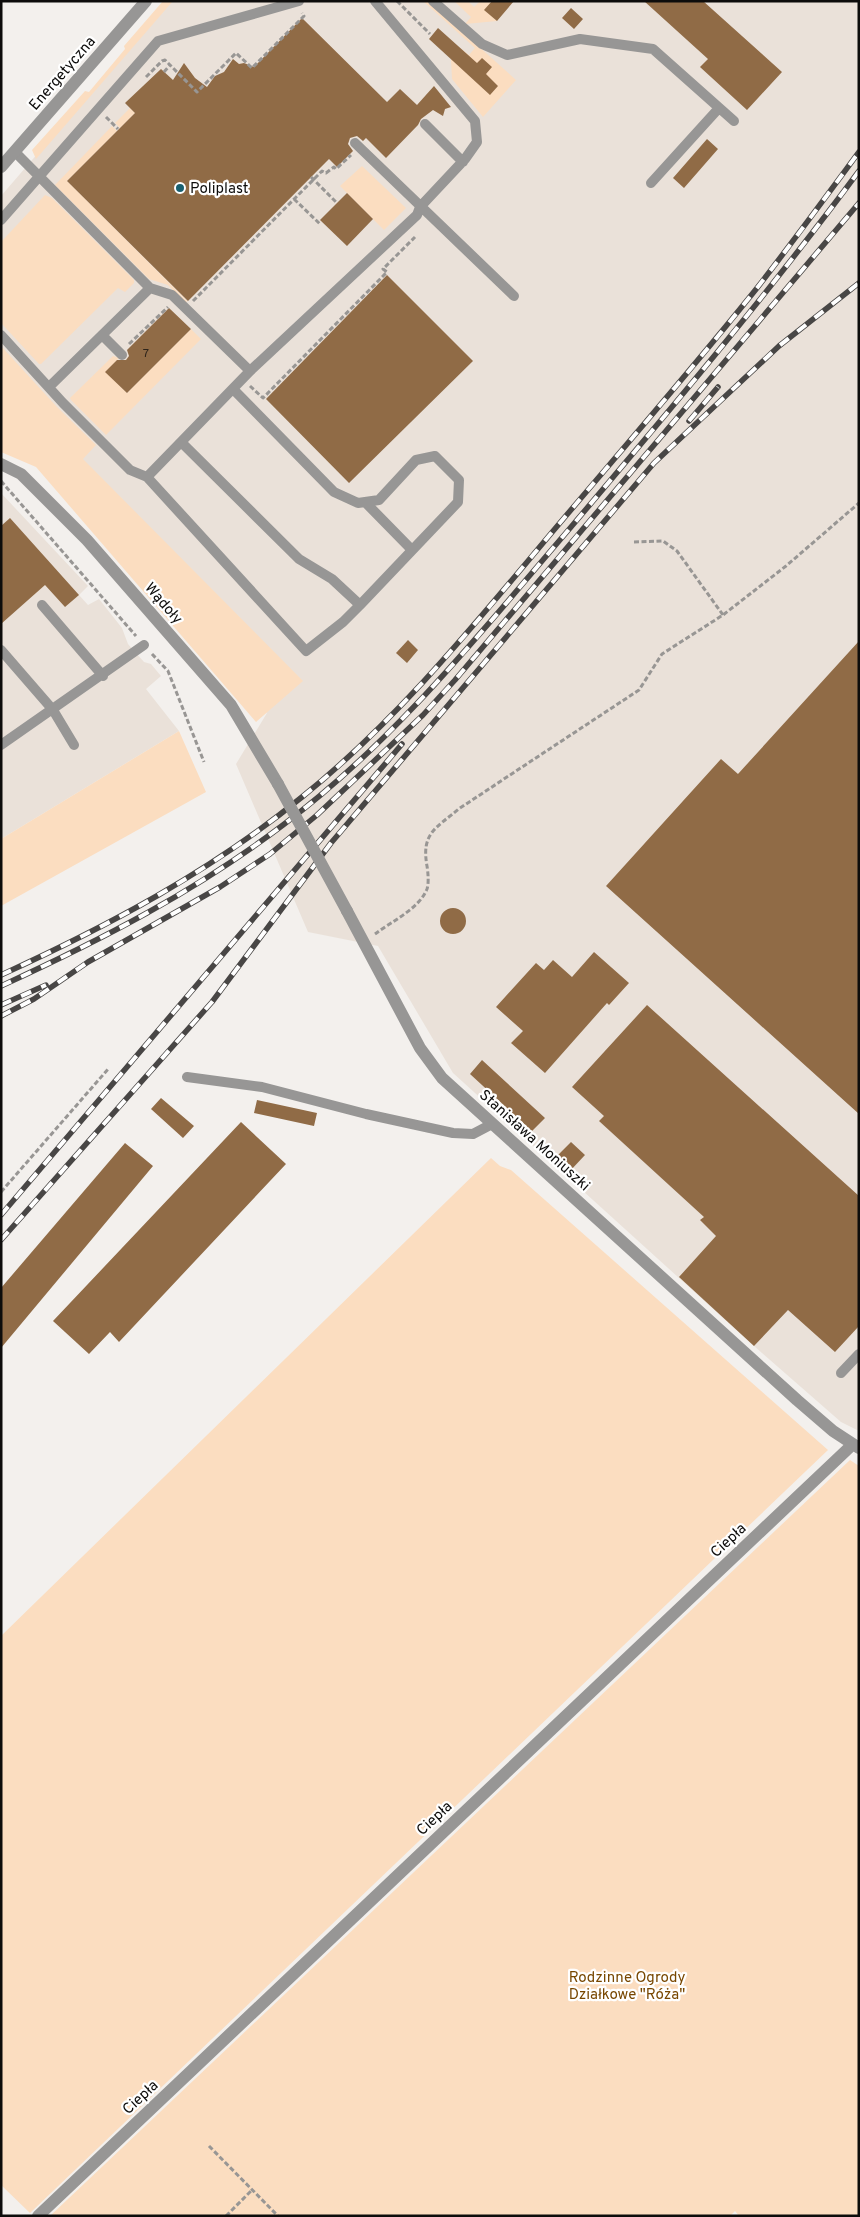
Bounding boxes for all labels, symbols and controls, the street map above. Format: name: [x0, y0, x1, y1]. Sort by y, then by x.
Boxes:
street label: Energetyczna: [26, 33, 101, 115]
place label: Poliplast: [190, 180, 248, 199]
marker: Poliplast: [174, 182, 186, 194]
house number: 7: [143, 346, 149, 362]
street label: Wądoły: [140, 579, 186, 629]
street label: Stanisława Moniuszki: [475, 1086, 593, 1196]
street label: Ciepła: [707, 1520, 751, 1562]
street label: Ciepła: [413, 1798, 457, 1840]
park label: Rodzinne Ogrody Działkowe "Róża": [569, 1969, 685, 2005]
street label: Ciepła: [119, 2077, 163, 2119]

